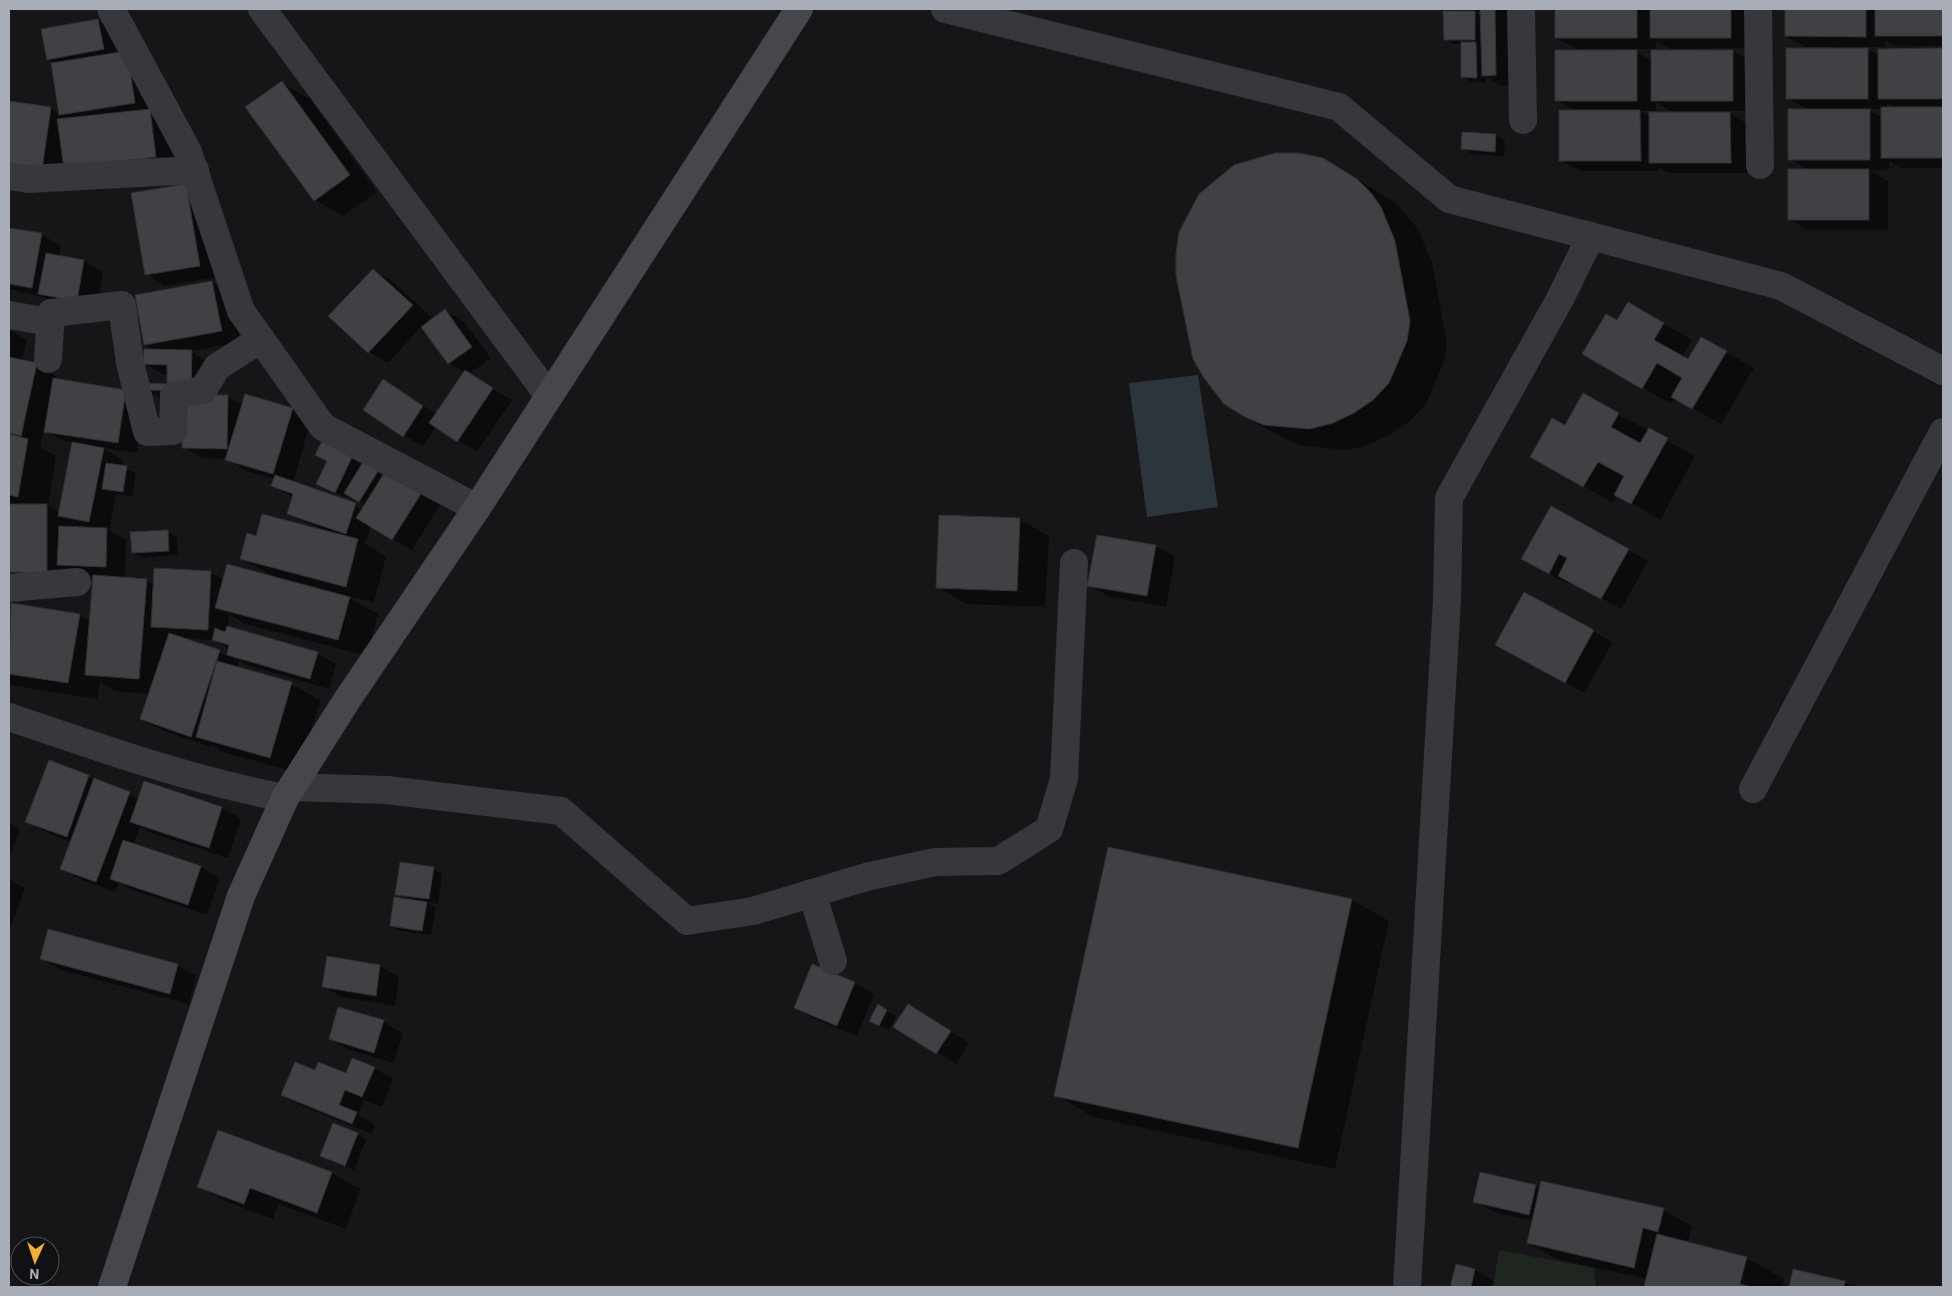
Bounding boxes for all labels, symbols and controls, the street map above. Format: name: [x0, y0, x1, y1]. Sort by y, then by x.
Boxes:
north arrow: [10, 1236, 60, 1286]
text: N: [29, 1266, 40, 1282]

